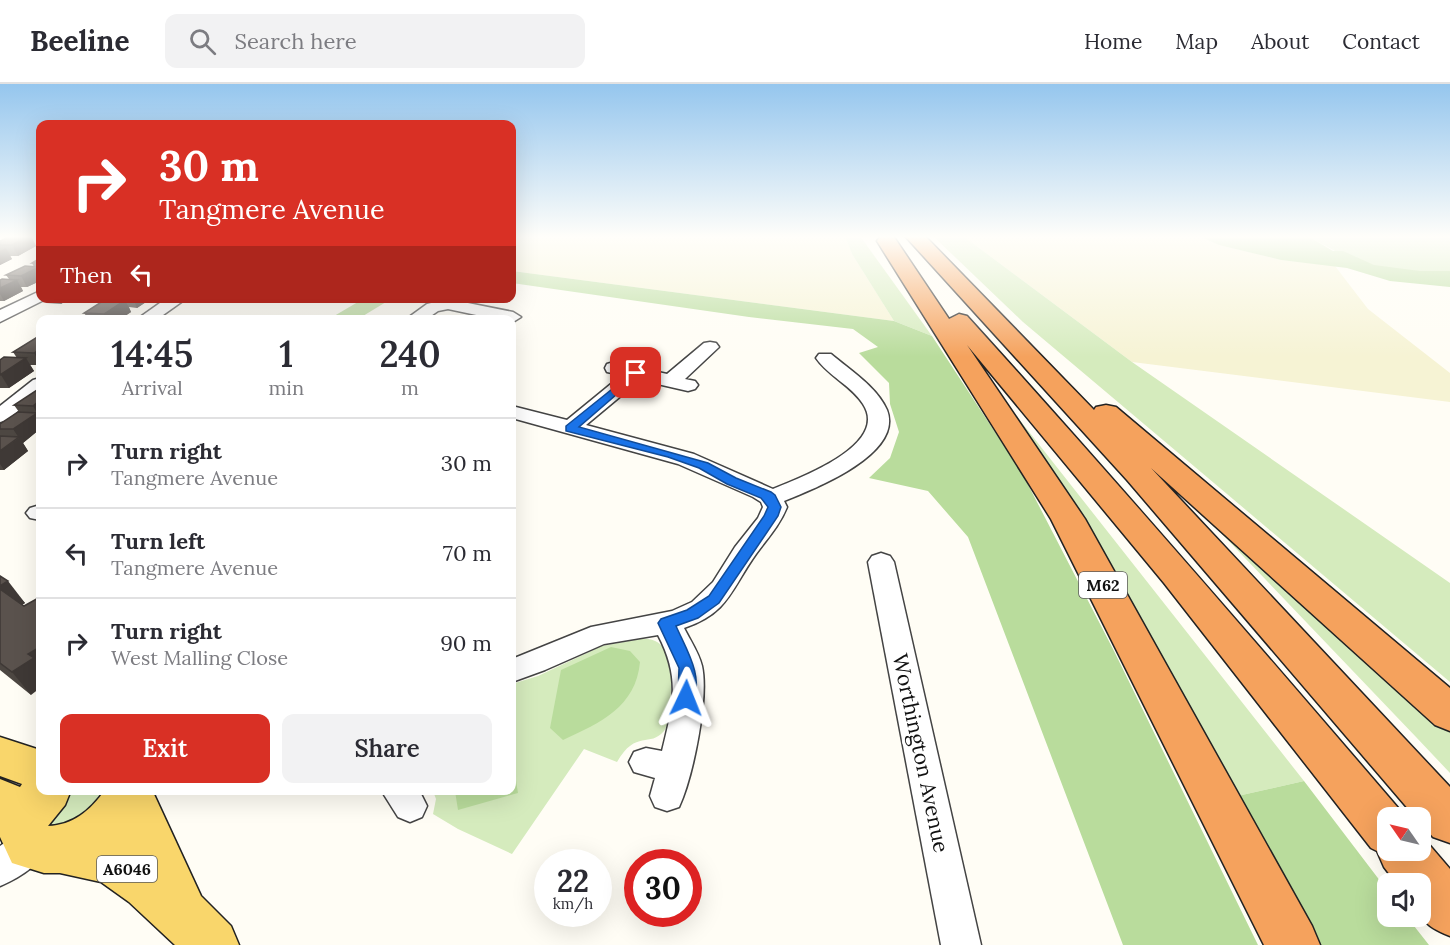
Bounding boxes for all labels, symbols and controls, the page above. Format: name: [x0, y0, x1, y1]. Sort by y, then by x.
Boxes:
search box: [165, 14, 585, 68]
text: Beeline: [30, 23, 129, 59]
icon: search: [186, 25, 219, 58]
text: Search here: [234, 27, 357, 55]
text: Home: [1084, 28, 1142, 55]
text: Map: [1175, 28, 1218, 55]
text: About: [1251, 28, 1309, 55]
text: Contact: [1342, 28, 1420, 55]
text: 30 m: [159, 139, 259, 193]
icon: right: [60, 144, 138, 222]
text: Tangmere Avenue: [159, 192, 385, 226]
icon: left: [125, 258, 158, 291]
text: Then: [60, 261, 113, 289]
text: 14:45: [111, 331, 193, 377]
text: 1: [279, 331, 293, 377]
text: 240: [379, 331, 441, 377]
pin: [610, 347, 661, 398]
icon: arrive: [619, 356, 652, 389]
text: Arrival: [122, 375, 183, 400]
text: min: [268, 375, 304, 400]
text: m: [401, 375, 419, 400]
text: Turn right: [111, 437, 222, 465]
icon: right: [60, 447, 93, 480]
text: 30 m: [441, 449, 492, 477]
text: Tangmere Avenue: [111, 465, 278, 490]
text: Turn left: [111, 527, 205, 555]
icon: left: [60, 537, 93, 570]
text: 70 m: [443, 539, 492, 567]
text: Tangmere Avenue: [111, 555, 278, 580]
road number: M62: [1079, 572, 1127, 598]
text: Turn right: [111, 617, 222, 645]
icon: right: [60, 627, 93, 660]
text: 90 m: [440, 629, 492, 657]
text: West Malling Close: [111, 645, 288, 670]
street label: Worthington Avenue: [887, 651, 955, 855]
position arrow: [654, 666, 718, 730]
button: Exit: [60, 714, 270, 783]
button: Share: [282, 714, 492, 783]
north arrow: [1377, 807, 1431, 861]
map controls: [1377, 807, 1431, 927]
speed limit sign: 30: [624, 849, 702, 927]
road number: A6046: [97, 856, 157, 882]
text: 22: [557, 862, 589, 900]
button: sound: [1377, 873, 1431, 927]
text: km/h: [553, 894, 593, 913]

